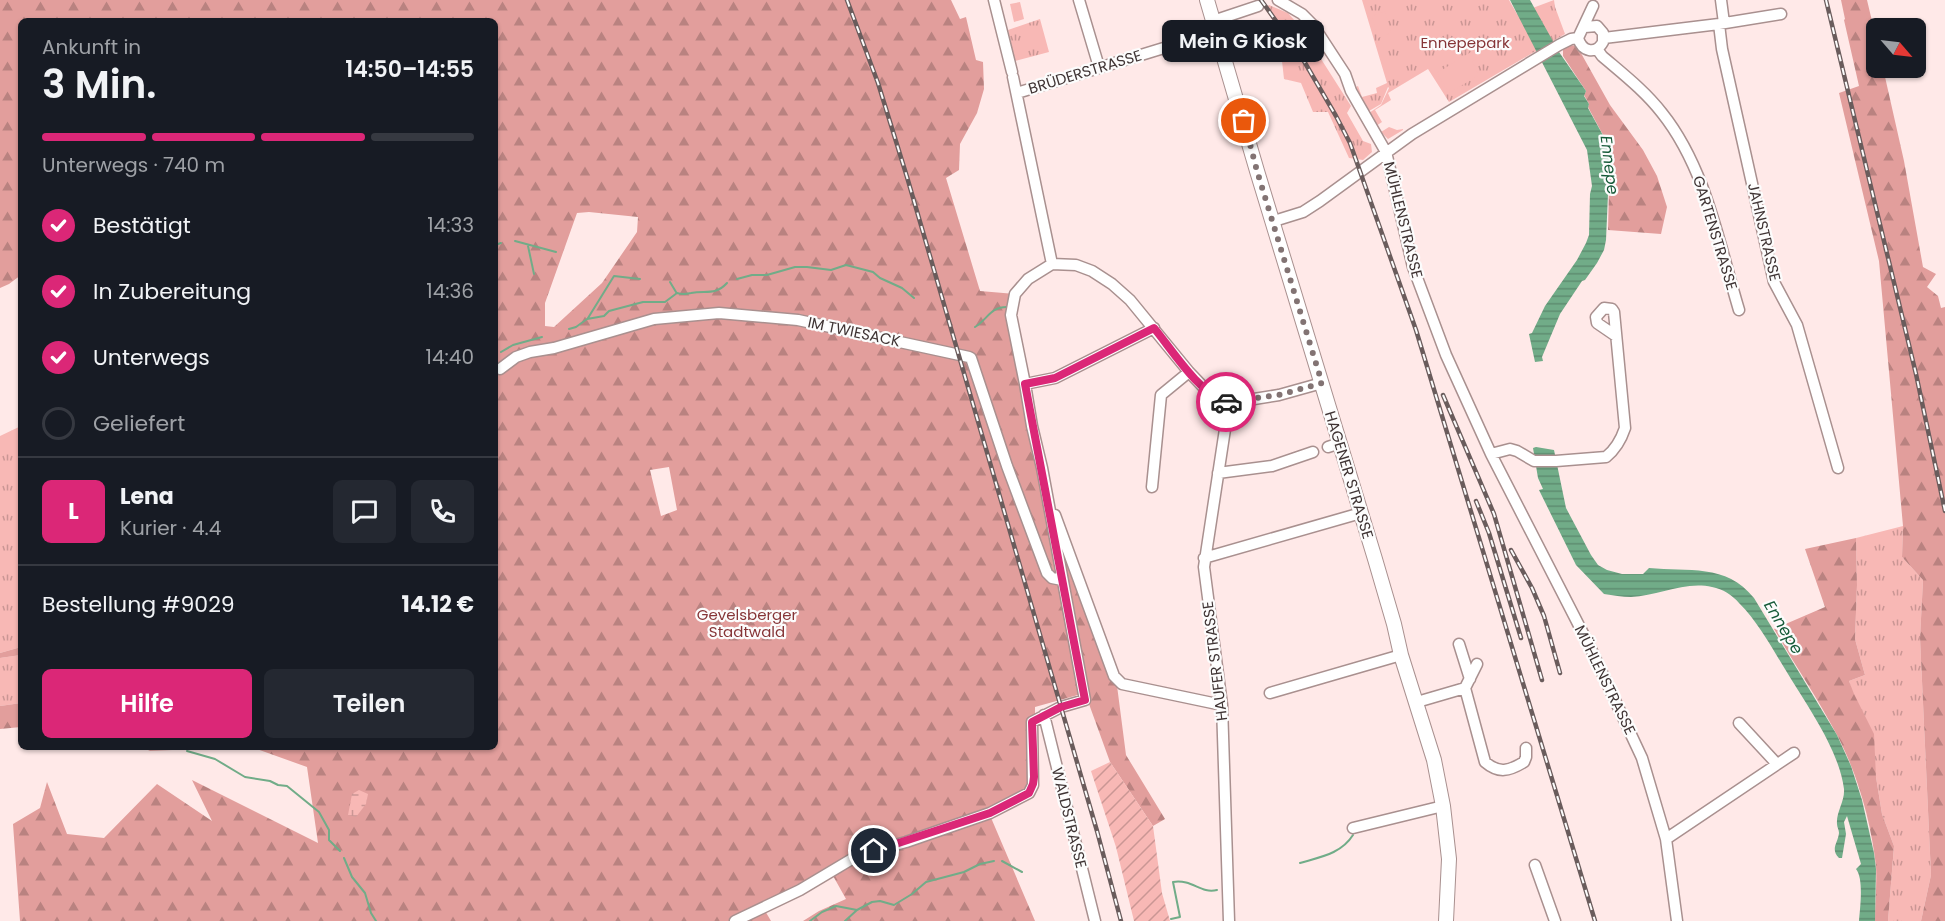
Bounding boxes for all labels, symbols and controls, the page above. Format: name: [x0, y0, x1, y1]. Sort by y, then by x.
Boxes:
north arrow: [1866, 18, 1926, 78]
map controls: [1866, 18, 1926, 78]
callout: Mein G Kiosk: [1163, 19, 1325, 61]
text: Mein G Kiosk: [1179, 27, 1307, 55]
park label: Ennepepark: [1420, 32, 1510, 53]
text: Ankunft in: [42, 33, 141, 61]
street label: BRÜDERSTRASSE: [1026, 44, 1144, 99]
text: 14:50–14:55: [345, 54, 474, 85]
text: 3 Min.: [42, 57, 156, 112]
pin: [1218, 95, 1269, 146]
icon: bag: [1227, 104, 1260, 137]
water label: Ennepe: [1594, 134, 1625, 196]
text: Unterwegs · 740 m: [42, 151, 225, 179]
street label: MÜHLENSTRASSE: [1379, 159, 1428, 280]
street label: GARTENSTRASSE: [1688, 173, 1743, 293]
street label: JAHNSTRASSE: [1743, 181, 1786, 283]
icon: check: [42, 209, 75, 242]
text: Bestätigt: [93, 210, 191, 241]
text: 14:33: [427, 211, 474, 239]
icon: check: [42, 275, 75, 308]
text: In Zubereitung: [93, 276, 251, 307]
text: 14:36: [426, 277, 474, 305]
street label: IM TWIESACK: [806, 311, 902, 352]
icon: check: [42, 341, 75, 374]
text: Unterwegs: [93, 342, 210, 373]
text: 14:40: [426, 343, 474, 371]
courier: [1196, 372, 1256, 432]
icon: car: [1210, 386, 1243, 419]
text: Geliefert: [93, 408, 185, 439]
street label: HAGENER STRASSE: [1320, 408, 1379, 541]
button: chat: [333, 480, 396, 543]
button: phone: [411, 480, 474, 543]
text: Lena: [120, 481, 174, 512]
text: L: [68, 496, 79, 527]
text: Kurier · 4.4: [120, 514, 221, 542]
text: Bestellung #9029: [42, 589, 235, 620]
text: 14.12 €: [402, 589, 474, 620]
water label: Ennepe: [1758, 596, 1809, 659]
street label: HAUFER STRASSE: [1197, 600, 1232, 722]
park label: Gevelsberger Stadtwald: [697, 604, 798, 642]
street label: MÜHLENSTRASSE: [1570, 621, 1641, 738]
button: Hilfe: [42, 669, 252, 738]
button: Teilen: [264, 669, 474, 738]
street label: WALDSTRASSE: [1047, 765, 1092, 871]
pin: [848, 825, 899, 876]
icon: home: [857, 834, 890, 867]

